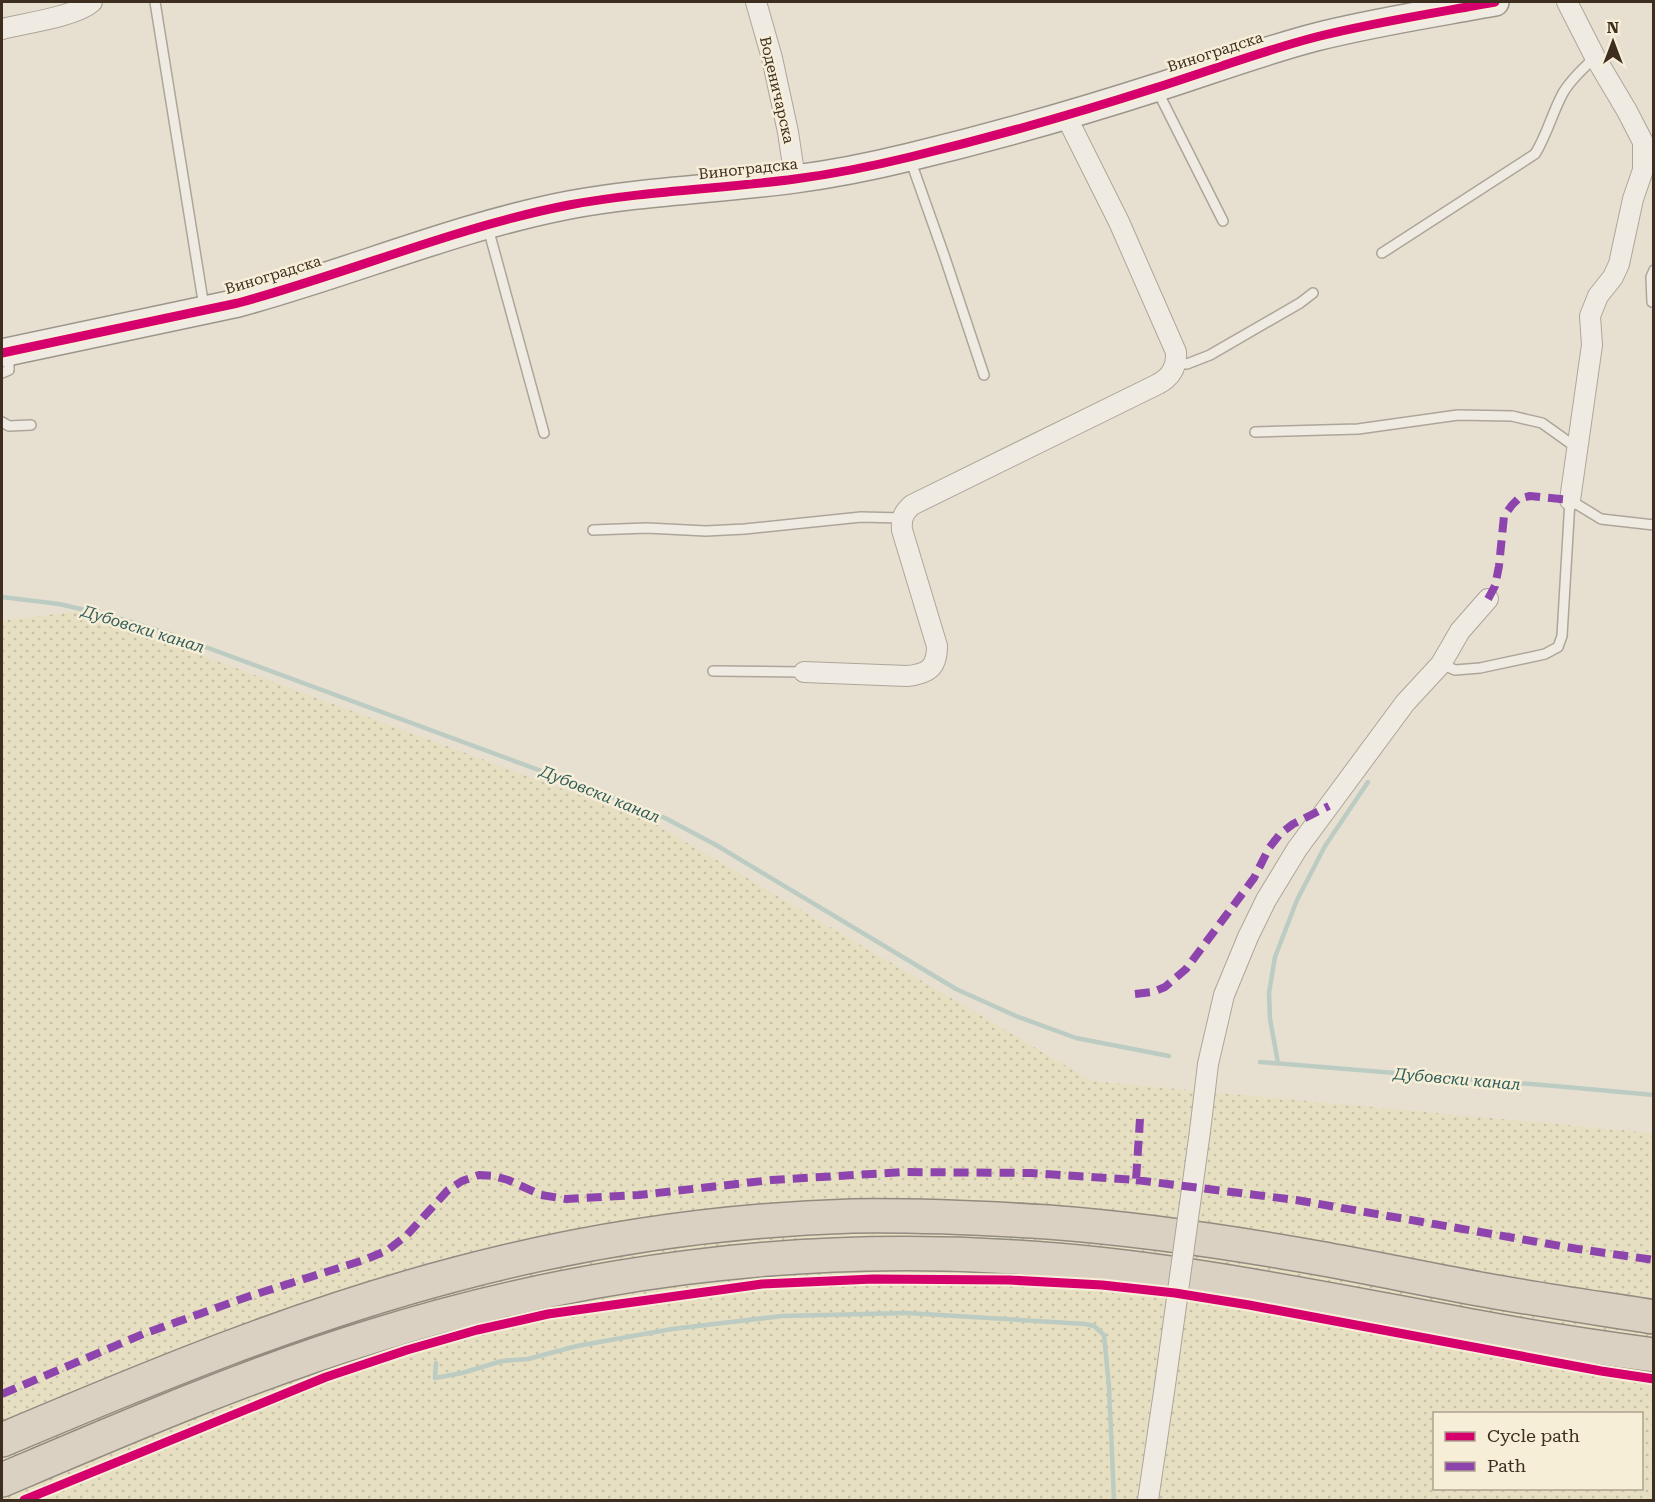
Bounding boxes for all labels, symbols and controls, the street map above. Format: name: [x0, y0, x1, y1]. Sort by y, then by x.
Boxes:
north arrow: [1583, 12, 1643, 72]
text: N: [1607, 18, 1619, 37]
street label: Виноградска: [1165, 28, 1265, 76]
street label: Воденичарска: [756, 35, 798, 145]
street label: Виноградска: [698, 155, 798, 183]
street label: Виноградска: [223, 252, 323, 298]
water label: Дубовски канал: [78, 601, 207, 657]
water label: Дубовски канал: [536, 761, 663, 827]
water label: Дубовски канал: [1392, 1064, 1521, 1094]
legend: [1433, 1412, 1643, 1490]
text: Cycle path: [1487, 1425, 1580, 1446]
text: Path: [1487, 1455, 1526, 1476]

